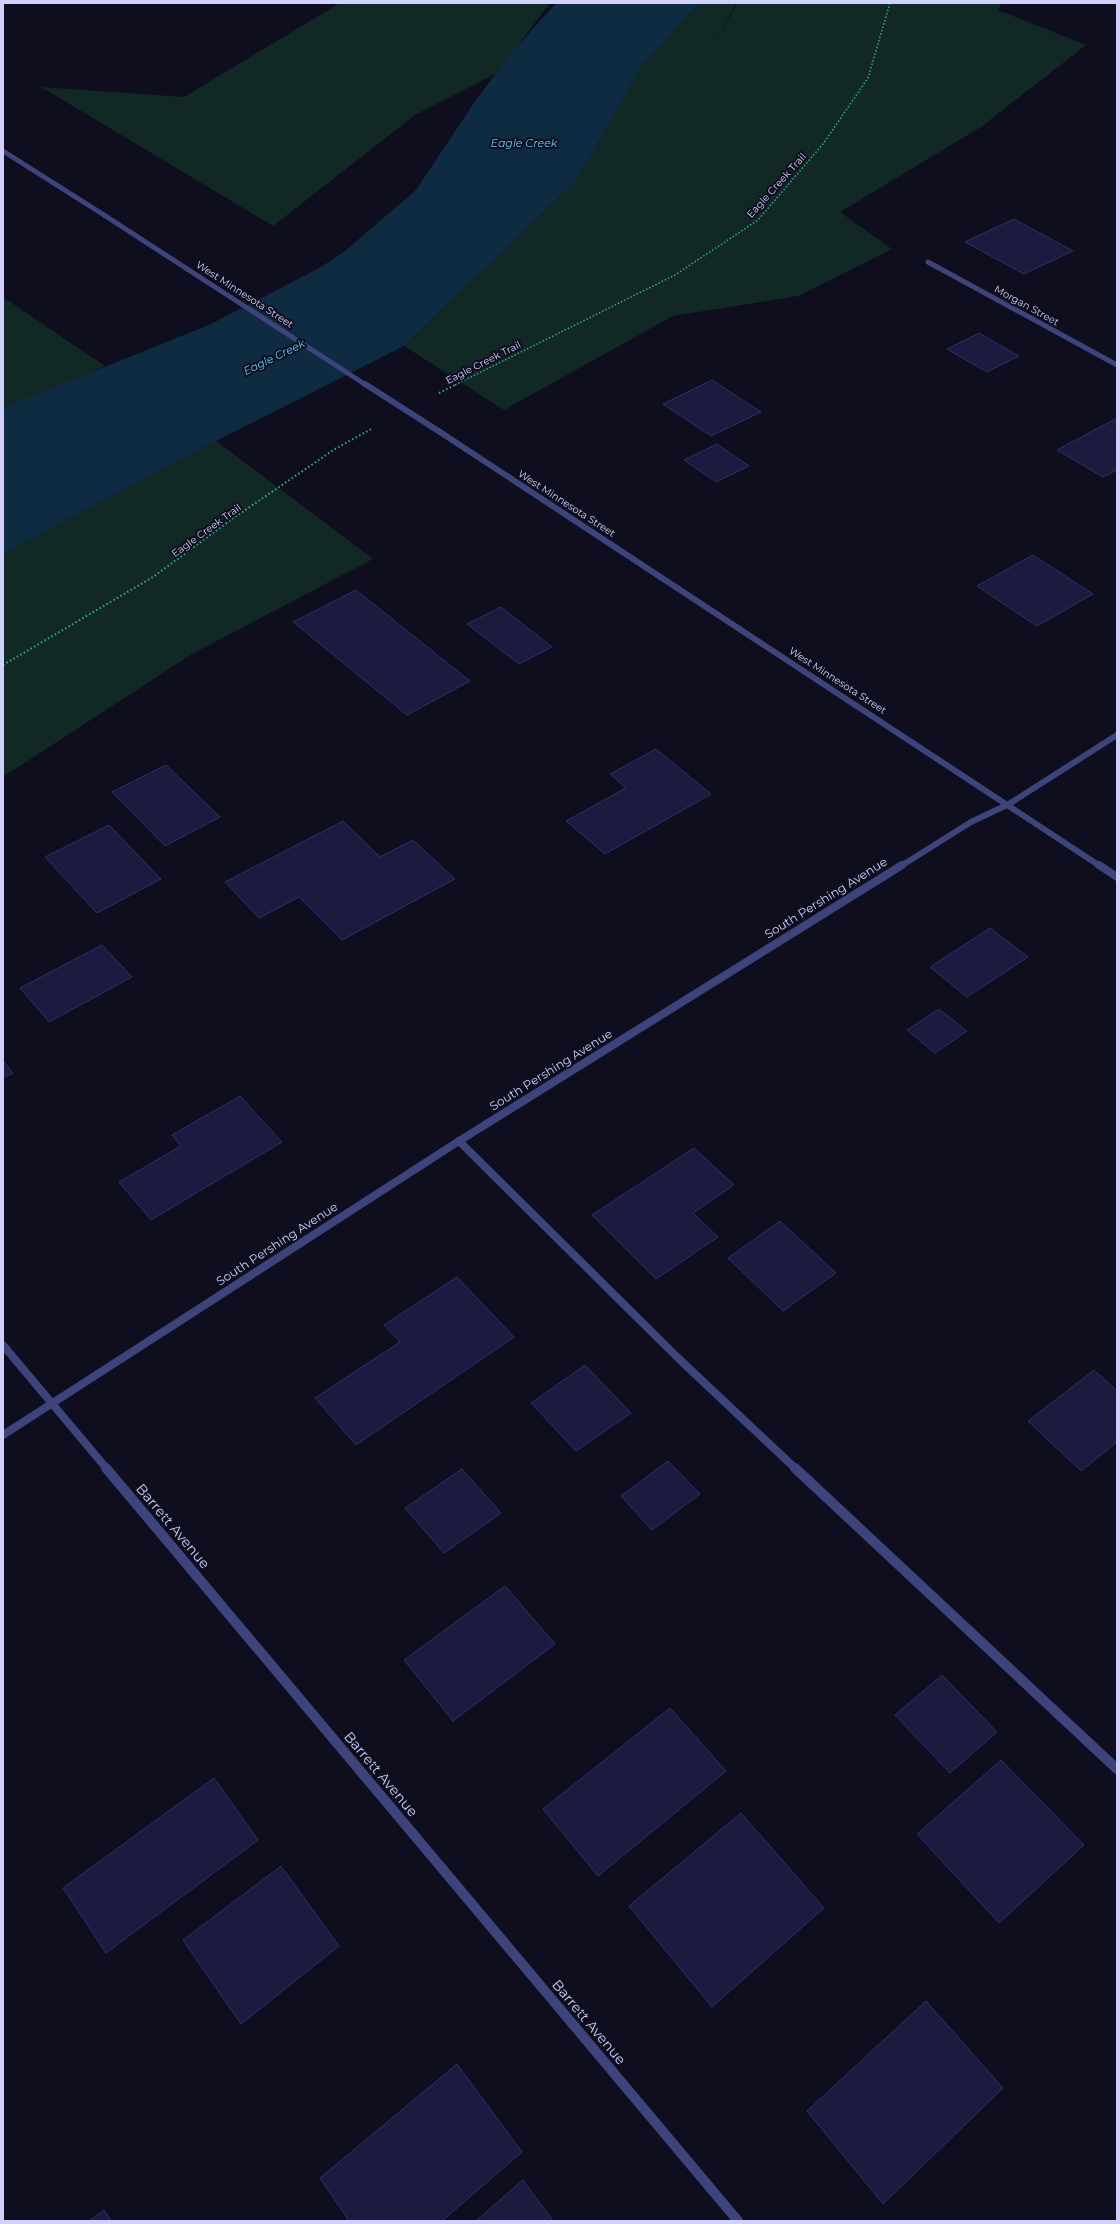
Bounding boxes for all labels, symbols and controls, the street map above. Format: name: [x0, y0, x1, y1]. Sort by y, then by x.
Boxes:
water label: Eagle Creek: [491, 136, 558, 150]
street label: Eagle Creek Trail: [744, 150, 809, 220]
street label: West Minnesota Street: [193, 258, 296, 331]
street label: Morgan Street: [992, 282, 1061, 329]
water label: Eagle Creek: [241, 336, 307, 378]
street label: Eagle Creek Trail: [443, 338, 523, 387]
street label: West Minnesota Street: [515, 467, 618, 540]
street label: Eagle Creek Trail: [169, 501, 244, 560]
street label: West Minnesota Street: [786, 644, 889, 717]
street label: South Pershing Avenue: [762, 854, 890, 941]
street label: South Pershing Avenue: [487, 1026, 615, 1113]
street label: South Pershing Avenue: [213, 1199, 340, 1288]
street label: Barrett Avenue: [132, 1480, 214, 1572]
street label: Barrett Avenue: [340, 1728, 422, 1820]
street label: Barrett Avenue: [548, 1976, 630, 2068]

